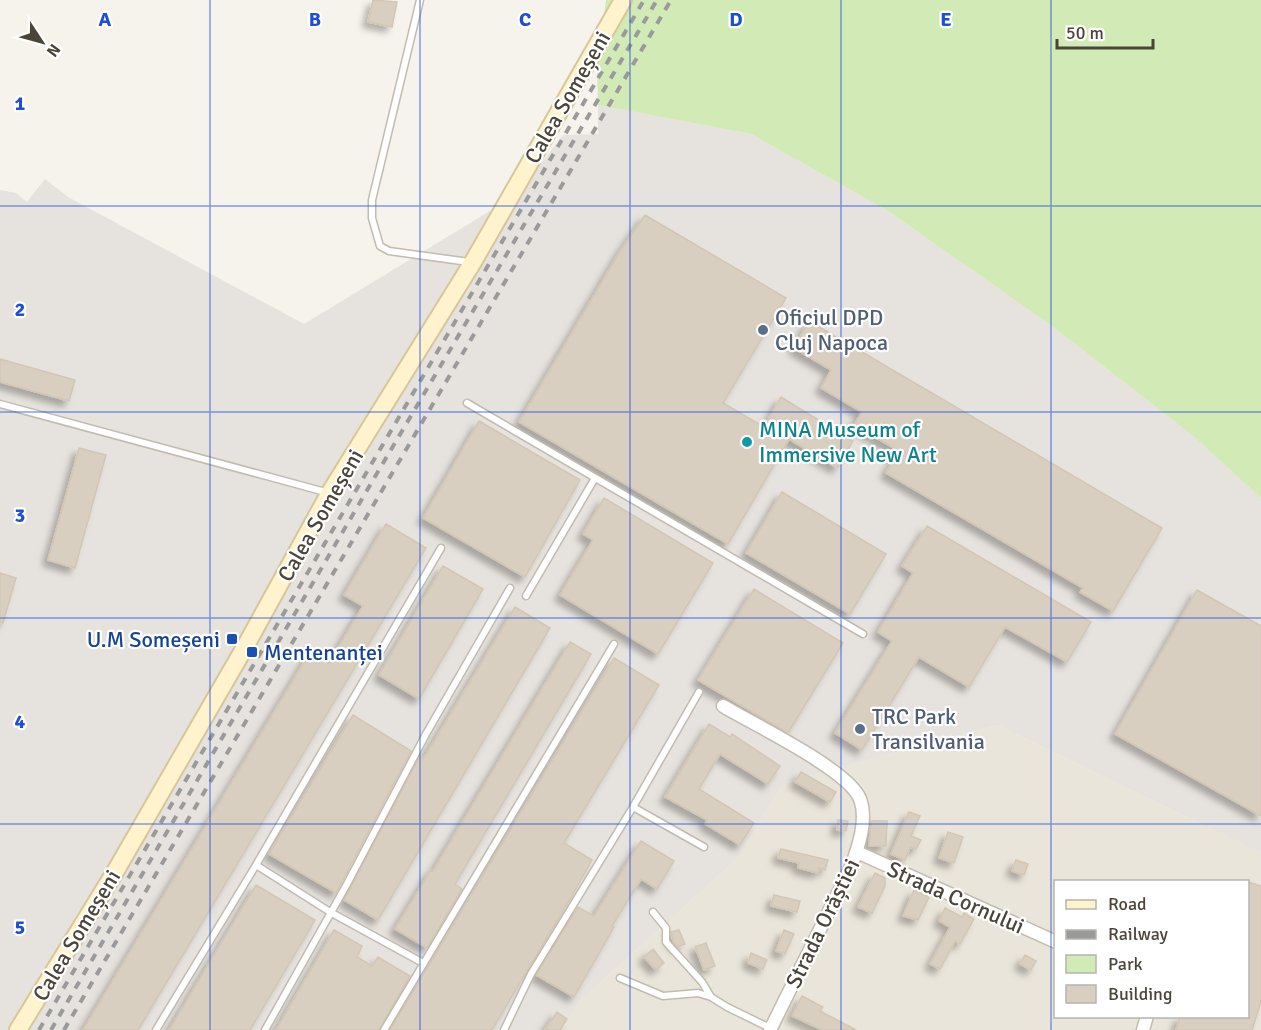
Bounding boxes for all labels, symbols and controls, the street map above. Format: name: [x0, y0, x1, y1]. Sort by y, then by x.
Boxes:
text: A: [99, 7, 112, 32]
text: B: [309, 7, 321, 32]
text: C: [519, 7, 531, 32]
text: D: [729, 7, 743, 32]
text: E: [940, 7, 952, 32]
north arrow: [12, 12, 72, 72]
scale bar: [1057, 12, 1153, 50]
text: 50 m: [1066, 22, 1104, 44]
street label: Calea Someșeni: [519, 26, 616, 168]
text: N: [42, 40, 65, 61]
text: 1: [15, 91, 26, 116]
text: 2: [15, 297, 25, 322]
place label: Oficiul DPD Cluj Napoca: [775, 304, 888, 356]
marker: Oficiul DPD Cluj Napoca: [756, 323, 770, 337]
place label: MINA Museum of Immersive New Art: [759, 416, 937, 468]
marker: MINA Museum of Immersive New Art: [740, 435, 754, 449]
street label: Calea Someșeni: [272, 444, 369, 586]
text: 3: [15, 503, 25, 528]
place label: U.M Someșeni: [87, 626, 220, 653]
marker: U.M Someșeni: [225, 632, 239, 646]
place label: Mentenanței: [264, 639, 383, 666]
marker: Mentenanței: [245, 645, 259, 659]
place label: TRC Park Transilvania: [872, 703, 985, 755]
text: 4: [15, 709, 26, 734]
marker: TRC Park Transilvania: [853, 722, 867, 736]
street label: Strada Orăștiei: [780, 854, 865, 992]
street label: Strada Cornului: [883, 855, 1029, 940]
street label: Calea Someșeni: [27, 865, 126, 1006]
legend: [1054, 880, 1249, 1018]
text: Road: [1108, 893, 1147, 915]
text: 5: [15, 915, 25, 940]
text: Railway: [1108, 923, 1169, 945]
text: Park: [1108, 953, 1143, 975]
text: Building: [1108, 983, 1172, 1005]

